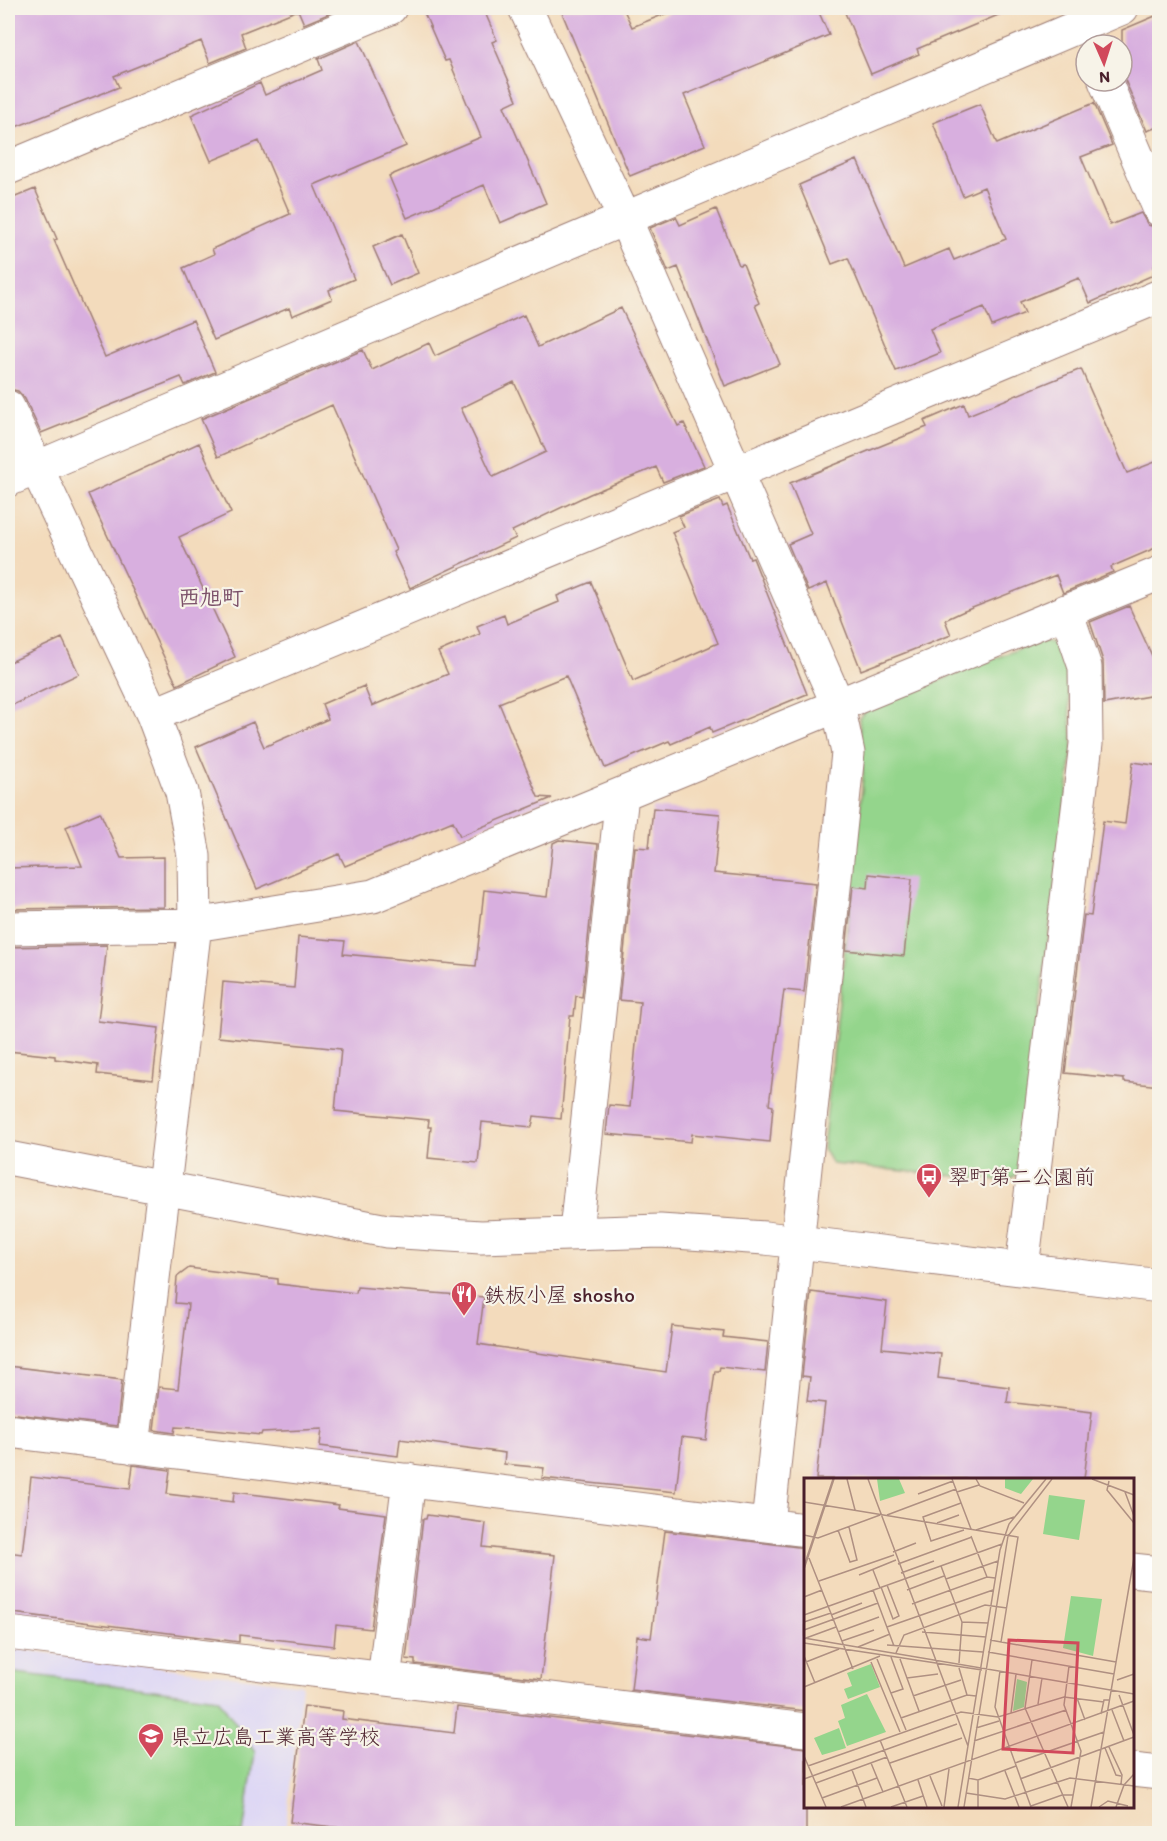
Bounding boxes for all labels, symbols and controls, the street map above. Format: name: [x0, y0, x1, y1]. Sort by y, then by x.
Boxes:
north arrow: [1074, 33, 1134, 93]
text: N: [1099, 68, 1111, 87]
district label: 西旭町: [178, 584, 244, 611]
bus stop icon: 翠町第二公園前: [914, 1161, 944, 1199]
place label: 翠町第二公園前: [948, 1164, 1095, 1189]
restaurant icon: 鉄板小屋 shosho: [449, 1279, 479, 1317]
place label: 鉄板小屋 shosho: [484, 1282, 635, 1307]
inset map: [804, 1478, 1134, 1808]
school or university icon: 県立広島工業高等学校: [136, 1721, 166, 1759]
place label: 県立広島工業高等学校: [170, 1724, 380, 1749]

